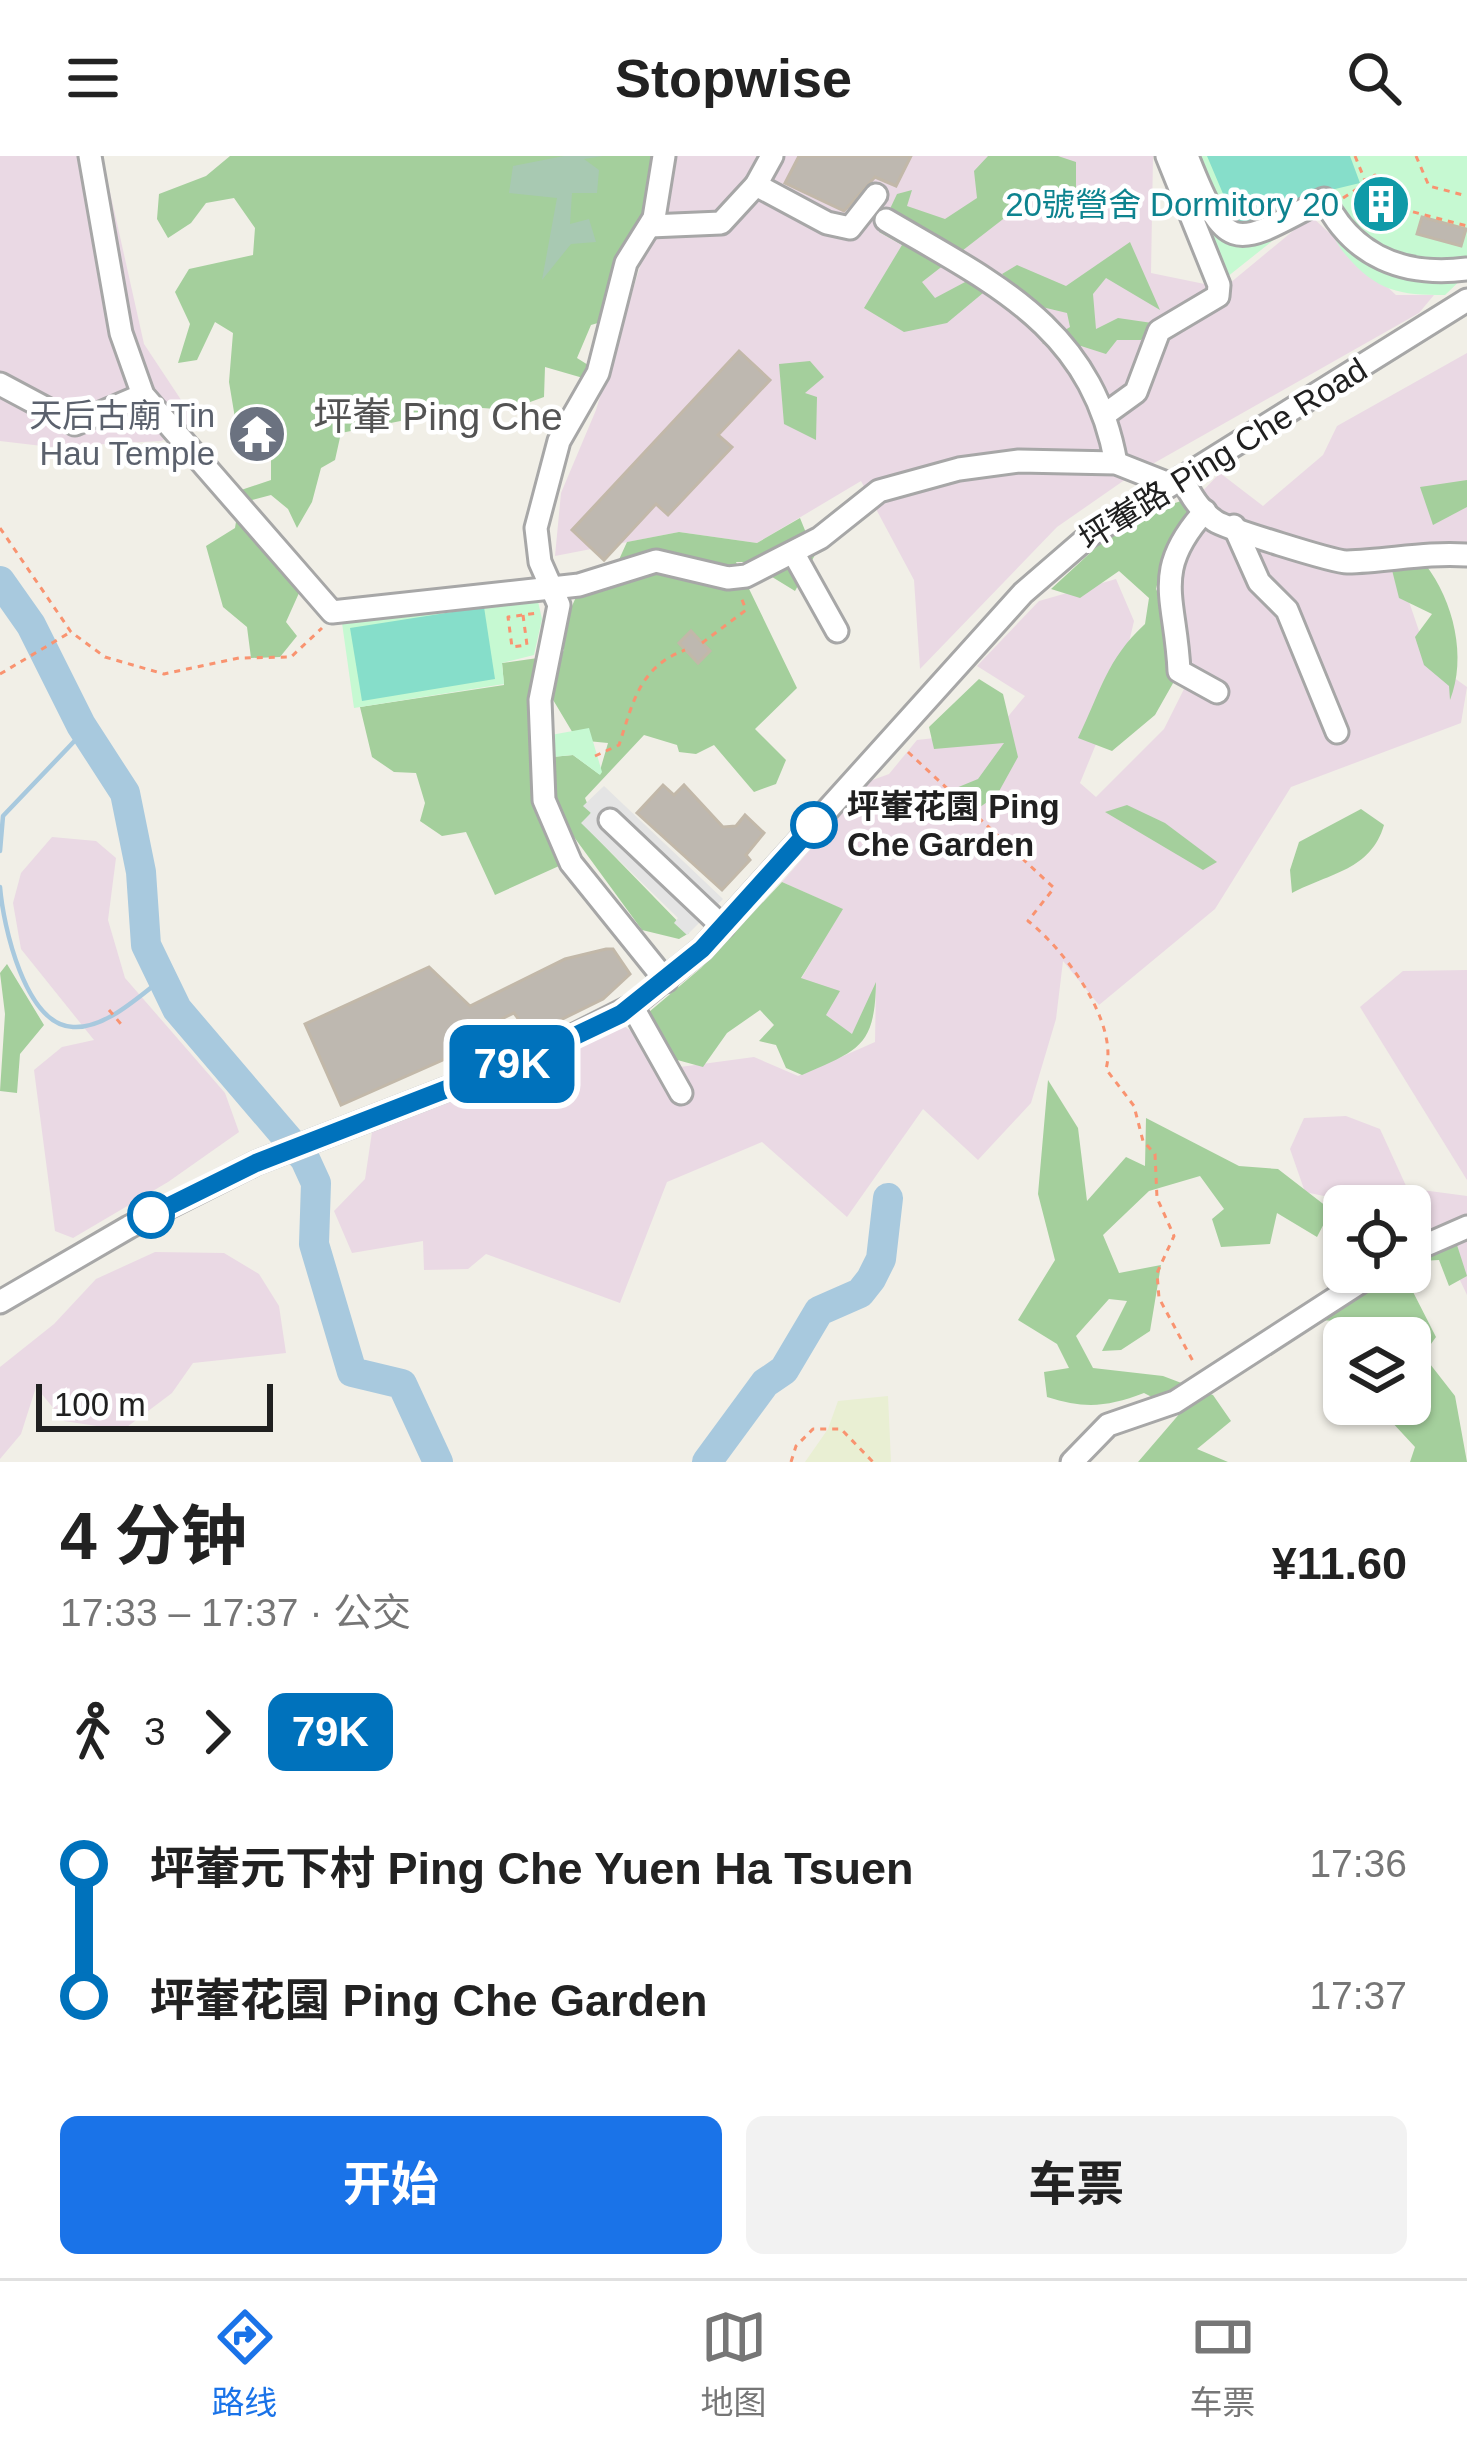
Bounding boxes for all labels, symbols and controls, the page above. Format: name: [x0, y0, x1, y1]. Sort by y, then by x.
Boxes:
icon: menu: [60, 45, 126, 111]
icon: search: [1341, 45, 1407, 111]
text: Stopwise: [615, 48, 852, 108]
building icon: 20號營舍 Dormitory 20: [1350, 173, 1412, 235]
place label: 20號營舍 Dormitory 20: [1005, 186, 1339, 223]
street label: 坪輋路 Ping Che Road: [1072, 350, 1374, 558]
district label: 坪輋 Ping Che: [313, 395, 563, 438]
place label: 天后古廟 Tin Hau Temple: [29, 397, 215, 472]
temple icon: 天后古廟 Tin Hau Temple: [226, 403, 288, 465]
place label: 坪輋花園 Ping Che Garden: [847, 788, 1060, 863]
marker: 坪輋花園 Ping Che Garden: [792, 803, 836, 847]
line badge: 79K: [443, 1025, 581, 1103]
text: 79K: [473, 1040, 551, 1087]
map controls: [1323, 1185, 1431, 1425]
button: locate: [1323, 1185, 1431, 1293]
unlabelled marker: [129, 1193, 173, 1237]
button: layers: [1323, 1317, 1431, 1425]
scale bar: [36, 1378, 273, 1431]
text: 100 m: [54, 1386, 146, 1423]
text: 4 分钟: [60, 1499, 247, 1573]
text: ¥11.60: [1272, 1538, 1407, 1589]
text: 17:33 – 17:37 · 公交: [60, 1591, 411, 1634]
icon: walk: [60, 1699, 126, 1765]
icon: forward: [184, 1699, 250, 1765]
text: 79K: [292, 1708, 369, 1755]
text: 3: [144, 1710, 166, 1753]
text: 17:36: [1309, 1842, 1407, 1885]
text: 坪輋元下村 Ping Che Yuen Ha Tsuen: [150, 1843, 913, 1894]
text: 17:37: [1309, 1974, 1407, 2017]
text: 坪輋花園 Ping Che Garden: [150, 1975, 708, 2026]
button: 开始: [60, 2116, 722, 2254]
button: 车票: [746, 2116, 1407, 2254]
tab: 路线: [212, 2304, 278, 2424]
tab: 地图: [701, 2304, 767, 2424]
tab: 车票: [1190, 2304, 1256, 2424]

